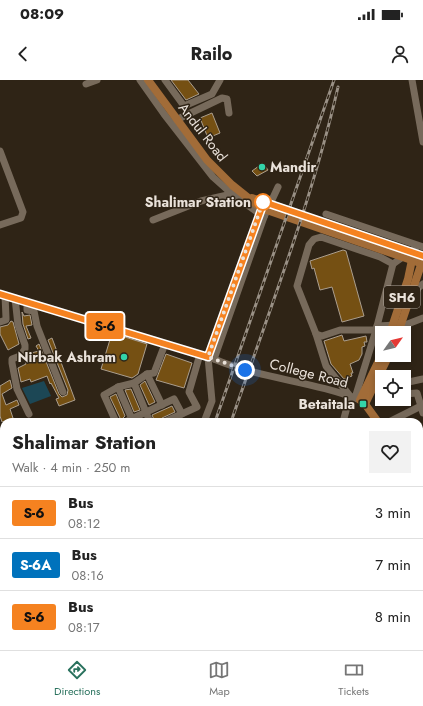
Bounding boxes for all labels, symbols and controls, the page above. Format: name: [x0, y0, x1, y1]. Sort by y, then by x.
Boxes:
text: 08:09: [20, 3, 64, 25]
text: Railo: [191, 41, 232, 67]
icon: back: [12, 43, 34, 65]
icon: person: [389, 43, 411, 65]
street label: Andul Road: [174, 98, 232, 166]
place label: Mandir: [270, 157, 317, 177]
marker: Mandir: [257, 162, 267, 172]
place label: Shalimar Station: [145, 192, 251, 212]
marker: Shalimar Station: [254, 193, 272, 211]
road number: SH6: [384, 286, 420, 308]
line badge: S-6: [82, 313, 128, 339]
text: S-6: [94, 316, 116, 336]
north arrow: [375, 326, 411, 362]
map controls: [375, 326, 411, 406]
place label: Nirbak Ashram: [17, 347, 116, 367]
marker: Nirbak Ashram: [119, 352, 129, 362]
street label: College Road: [268, 354, 350, 392]
your location: [235, 360, 255, 380]
button: locate: [375, 370, 411, 406]
place label: Betaitala: [298, 394, 355, 414]
marker: Betaitala: [358, 399, 368, 409]
text: Shalimar Station: [12, 429, 156, 456]
button: heart: [369, 431, 411, 473]
text: Walk · 4 min · 250 m: [12, 458, 130, 477]
text: Bus: [68, 492, 93, 514]
text: 3 min: [375, 502, 411, 524]
text: S-6: [23, 503, 45, 523]
text: 08:12: [68, 514, 100, 533]
text: Bus: [72, 544, 97, 566]
text: 7 min: [375, 554, 411, 576]
text: S-6A: [20, 555, 52, 575]
text: 08:16: [72, 566, 104, 585]
text: Bus: [68, 596, 93, 618]
text: 8 min: [375, 606, 411, 628]
text: S-6: [23, 607, 45, 627]
text: 08:17: [68, 618, 99, 637]
tab: Directions: [54, 659, 101, 699]
tab: Map: [208, 659, 230, 699]
tab: Tickets: [338, 659, 369, 699]

